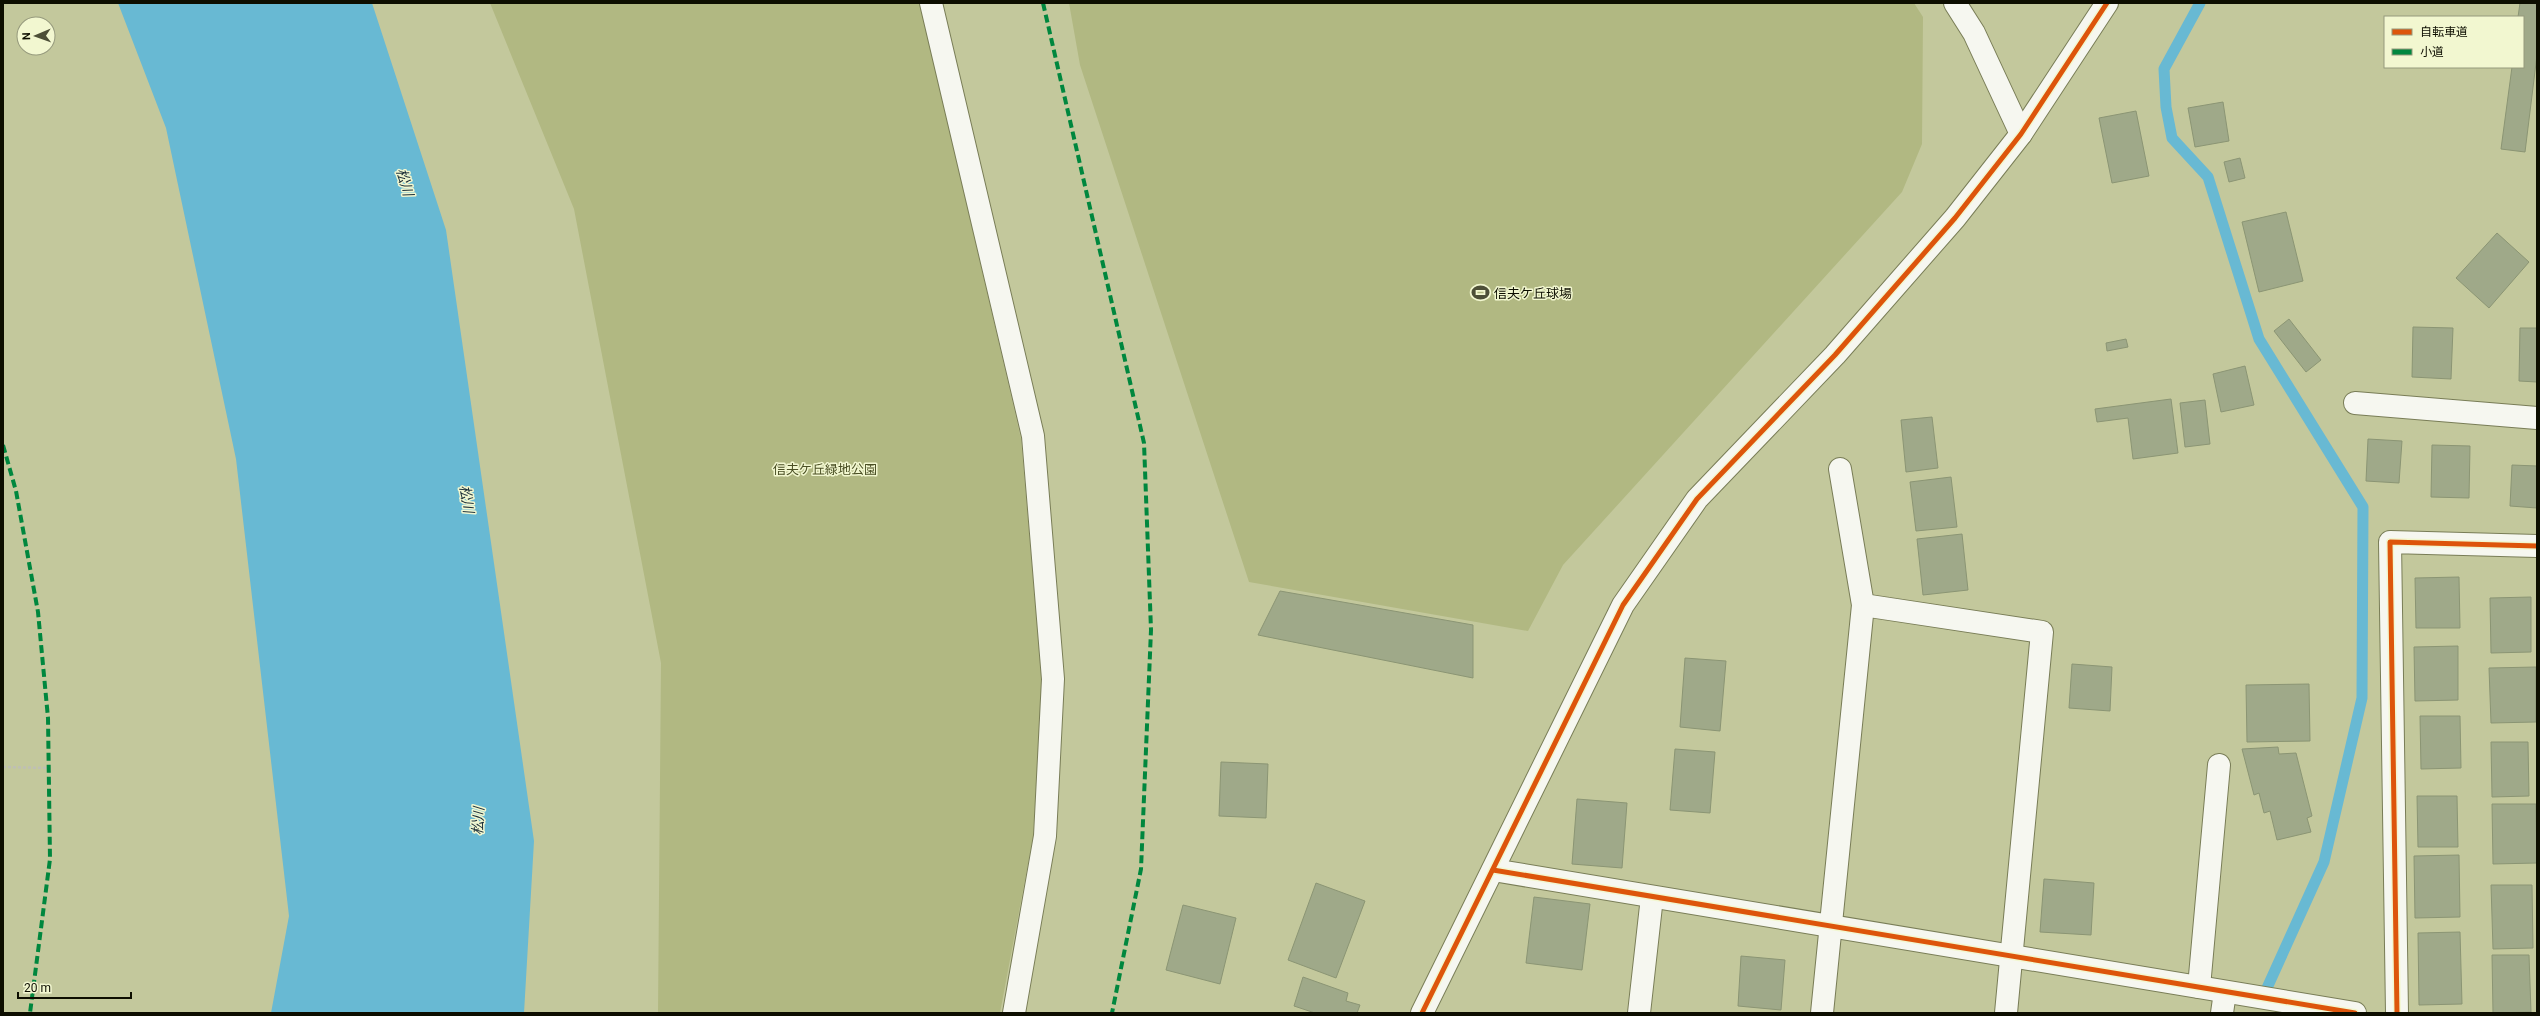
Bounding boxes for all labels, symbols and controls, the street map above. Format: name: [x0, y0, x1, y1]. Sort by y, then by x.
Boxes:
north arrow: [16, 16, 56, 56]
legend: [2384, 16, 2524, 68]
text: 自転車道: [2420, 25, 2468, 39]
text: N: [20, 32, 33, 40]
text: 小道: [2420, 45, 2444, 59]
water label: 松川: [393, 166, 417, 200]
sports icon: 信夫ケ丘球場: [1471, 283, 1491, 303]
place label: 信夫ケ丘球場: [1494, 286, 1572, 301]
park label: 信夫ケ丘緑地公園: [773, 462, 877, 477]
water label: 松川: [457, 484, 477, 516]
water label: 松川: [469, 805, 487, 835]
scale bar: [18, 974, 131, 1000]
text: 20 m: [24, 981, 51, 995]

